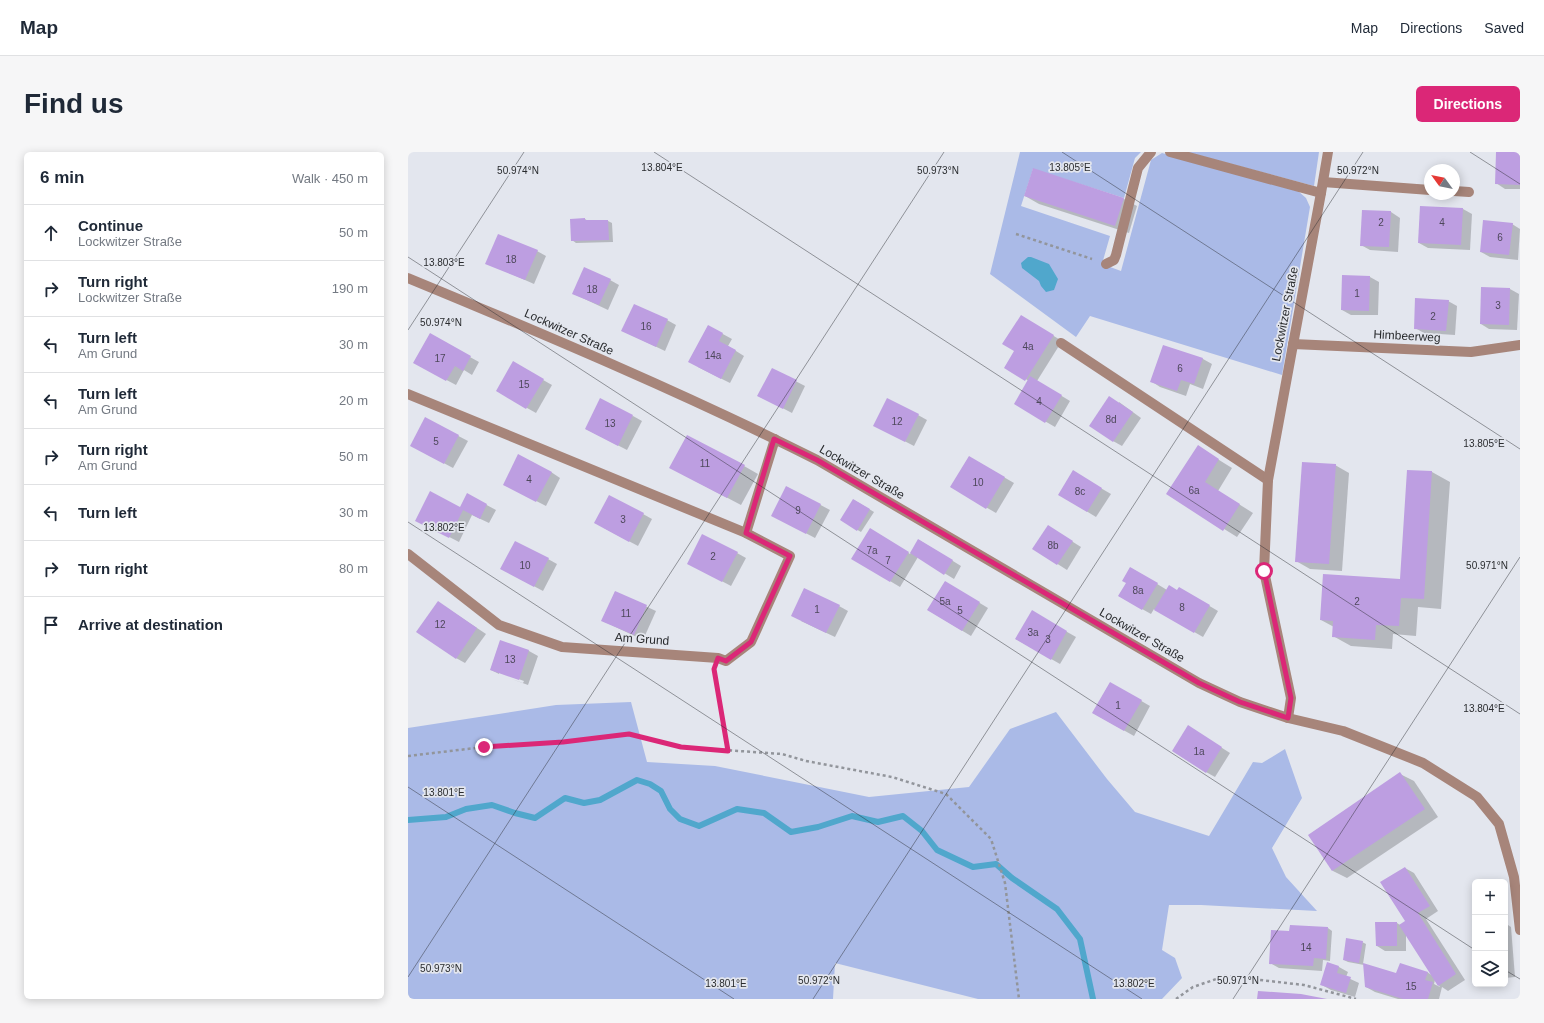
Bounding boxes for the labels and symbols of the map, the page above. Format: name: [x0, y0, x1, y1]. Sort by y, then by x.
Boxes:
text: 13.804°E: [641, 162, 683, 173]
text: 13.805°E: [1049, 162, 1091, 173]
north arrow: [1424, 164, 1460, 200]
text: 50.974°N: [497, 165, 539, 176]
text: 50.973°N: [917, 165, 959, 176]
text: 50.972°N: [1337, 165, 1379, 176]
house number: 2: [1378, 217, 1384, 228]
house number: 4: [1439, 217, 1445, 228]
house number: 6: [1497, 232, 1503, 243]
house number: 18: [505, 254, 517, 265]
text: 13.803°E: [423, 257, 465, 268]
street label: Lockwitzer Straße: [1269, 265, 1301, 362]
house number: 18: [586, 284, 598, 295]
house number: 1: [1354, 288, 1360, 299]
house number: 3: [1495, 300, 1501, 311]
street label: Lockwitzer Straße: [522, 306, 616, 358]
house number: 2: [1430, 311, 1436, 322]
text: 50.974°N: [420, 317, 462, 328]
house number: 16: [640, 321, 652, 332]
street label: Himbeerweg: [1373, 327, 1441, 345]
house number: 4a: [1022, 341, 1034, 352]
house number: 14a: [705, 350, 722, 361]
house number: 17: [434, 353, 446, 364]
house number: 6: [1177, 363, 1183, 374]
house number: 15: [518, 379, 530, 390]
house number: 4: [1036, 396, 1042, 407]
house number: 8d: [1105, 414, 1117, 425]
house number: 12: [891, 416, 903, 427]
house number: 13: [604, 418, 616, 429]
house number: 5: [433, 436, 439, 447]
text: 13.805°E: [1463, 438, 1505, 449]
street label: Lockwitzer Straße: [817, 442, 907, 502]
house number: 11: [700, 458, 711, 469]
house number: 4: [526, 474, 532, 485]
house number: 10: [972, 477, 984, 488]
house number: 6a: [1188, 485, 1200, 496]
house number: 8c: [1075, 486, 1085, 497]
house number: 9: [795, 505, 801, 516]
house number: 3: [620, 514, 626, 525]
text: 13.802°E: [423, 522, 465, 533]
house number: 8b: [1047, 540, 1059, 551]
house number: 7a: [866, 545, 878, 556]
house number: 2: [710, 551, 716, 562]
house number: 7: [885, 555, 891, 566]
house number: 10: [519, 560, 531, 571]
text: 50.971°N: [1466, 560, 1508, 571]
route start: [1255, 562, 1273, 580]
house number: 8a: [1132, 585, 1144, 596]
house number: 5a: [939, 596, 951, 607]
house number: 2: [1354, 596, 1360, 607]
house number: 8: [1179, 602, 1185, 613]
house number: 1: [814, 604, 820, 615]
house number: 5: [957, 605, 963, 616]
street label: Lockwitzer Straße: [1097, 605, 1187, 665]
house number: 11: [621, 608, 632, 619]
house number: 12: [434, 619, 446, 630]
house number: 3a: [1027, 627, 1039, 638]
street label: Am Grund: [614, 630, 670, 648]
house number: 3: [1045, 634, 1051, 645]
house number: 13: [504, 654, 516, 665]
house number: 1: [1115, 700, 1121, 711]
text: 13.804°E: [1463, 703, 1505, 714]
route end: [475, 738, 493, 756]
house number: 1a: [1193, 746, 1205, 757]
text: 13.801°E: [423, 787, 465, 798]
house number: 14: [1300, 942, 1312, 953]
text: 50.973°N: [420, 963, 462, 974]
text: 50.972°N: [798, 975, 840, 986]
text: 50.971°N: [1217, 975, 1259, 986]
text: 13.801°E: [705, 978, 747, 989]
text: 13.802°E: [1113, 978, 1155, 989]
house number: 15: [1405, 981, 1417, 992]

